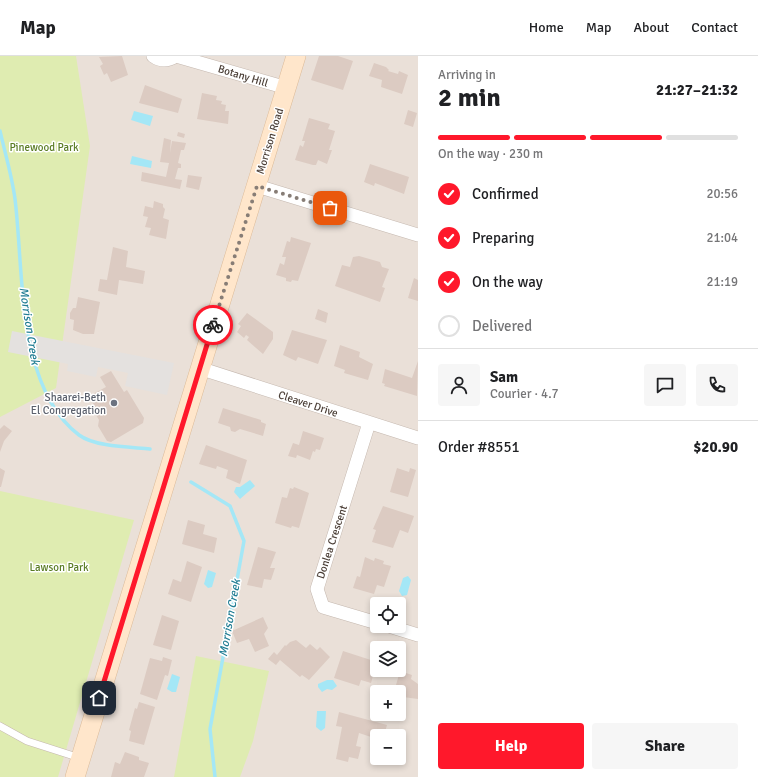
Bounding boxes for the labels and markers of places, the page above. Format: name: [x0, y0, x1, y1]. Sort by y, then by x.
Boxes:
pin: [313, 191, 347, 225]
place label: Shaarei-Beth El Congregation: [31, 391, 106, 417]
marker: Shaarei-Beth El Congregation: [109, 398, 119, 408]
pin: [82, 681, 116, 715]

